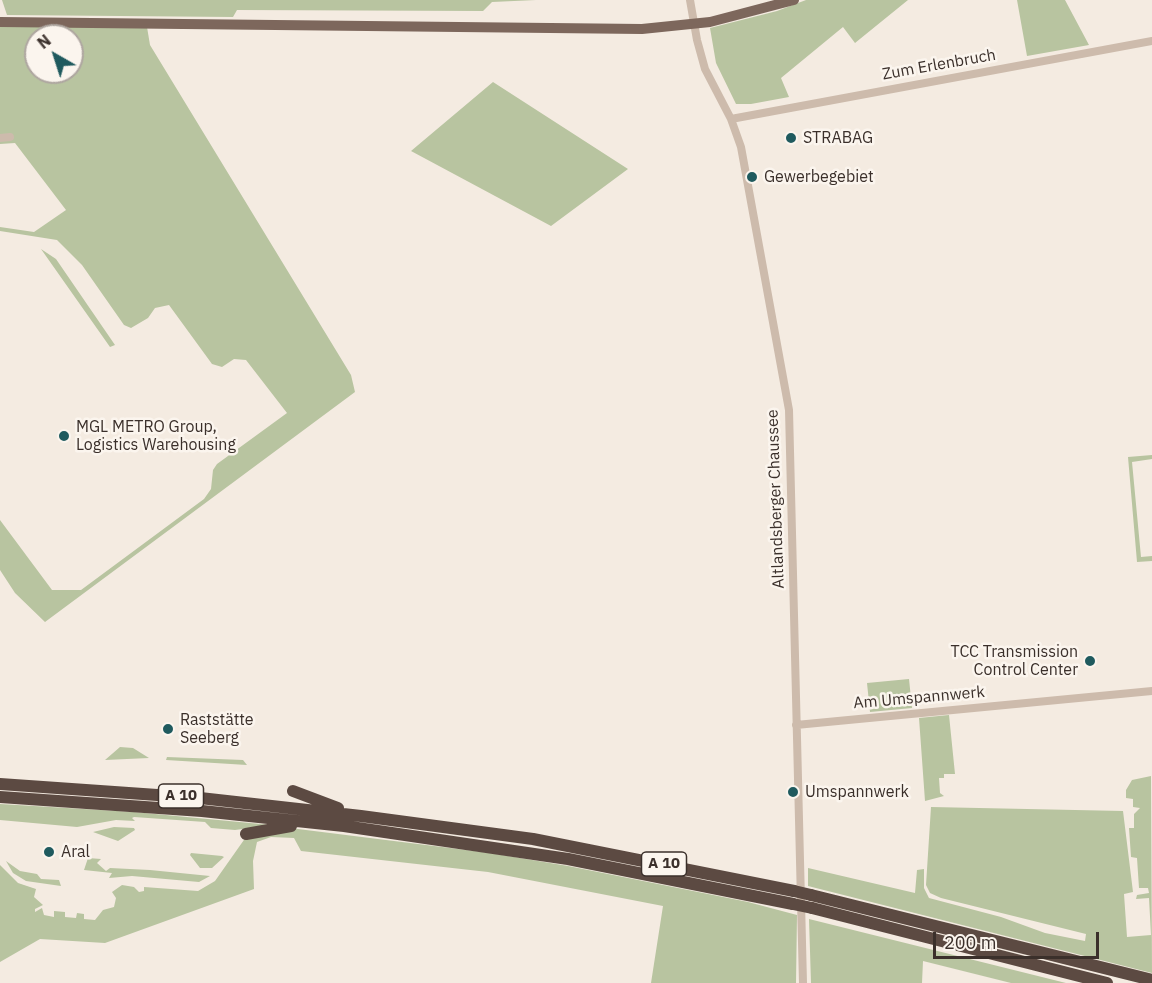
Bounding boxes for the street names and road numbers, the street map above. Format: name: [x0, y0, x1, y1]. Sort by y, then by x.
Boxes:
street label: Zum Erlenbruch: [881, 46, 997, 84]
street label: Altlandsberger Chaussee: [763, 409, 789, 589]
street label: Am Umspannwerk: [853, 683, 985, 713]
road number: A 10: [158, 784, 204, 808]
road number: A 10: [642, 852, 686, 876]

